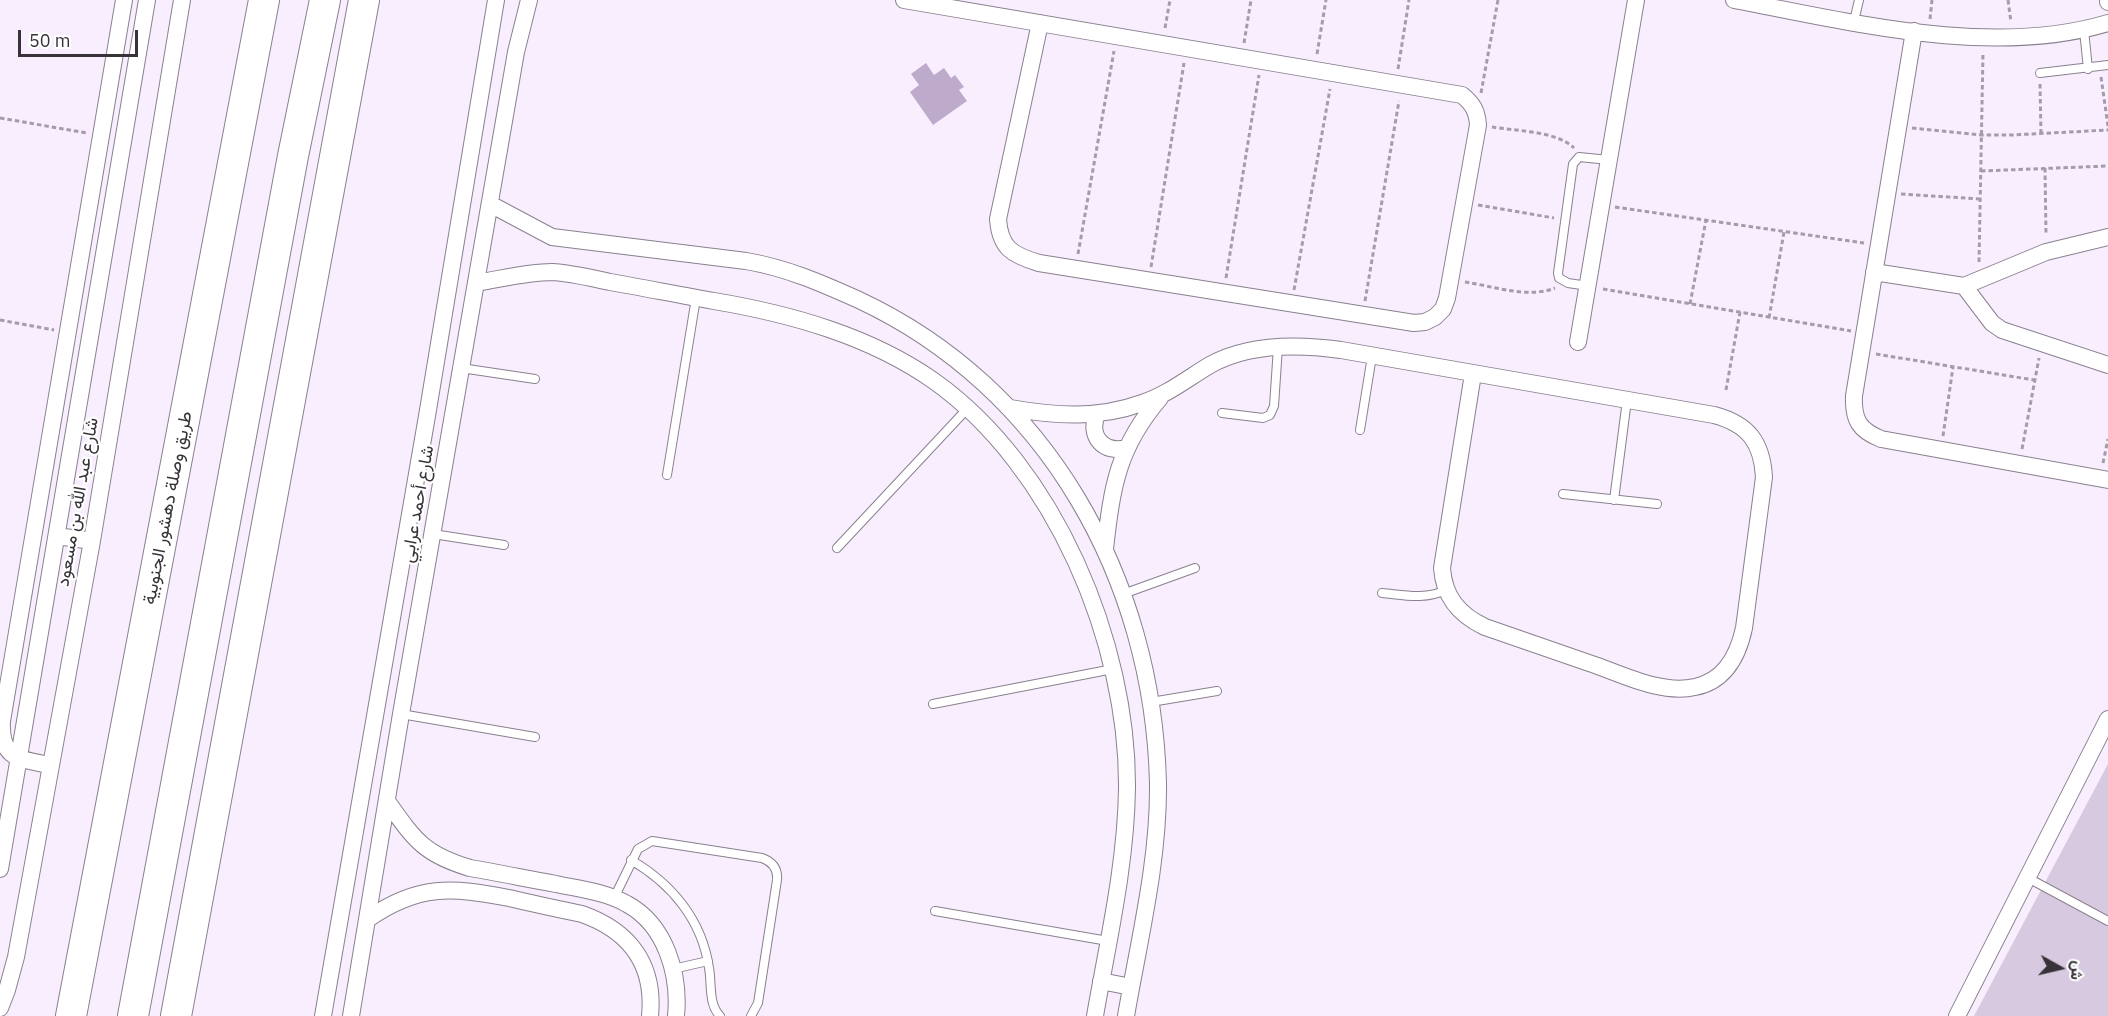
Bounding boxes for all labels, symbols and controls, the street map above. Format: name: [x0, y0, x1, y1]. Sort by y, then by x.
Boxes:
scale bar: [21, 18, 141, 56]
text: 50 m: [29, 29, 71, 52]
street label: طريق وصلة دهشور الجنوبية: [139, 410, 197, 606]
street label: شارع عبد الله بن مسعود: [53, 416, 103, 588]
street label: شارع أحمد عرابي: [397, 444, 439, 564]
north arrow: [2030, 938, 2090, 998]
text: ش: [2067, 960, 2089, 981]

